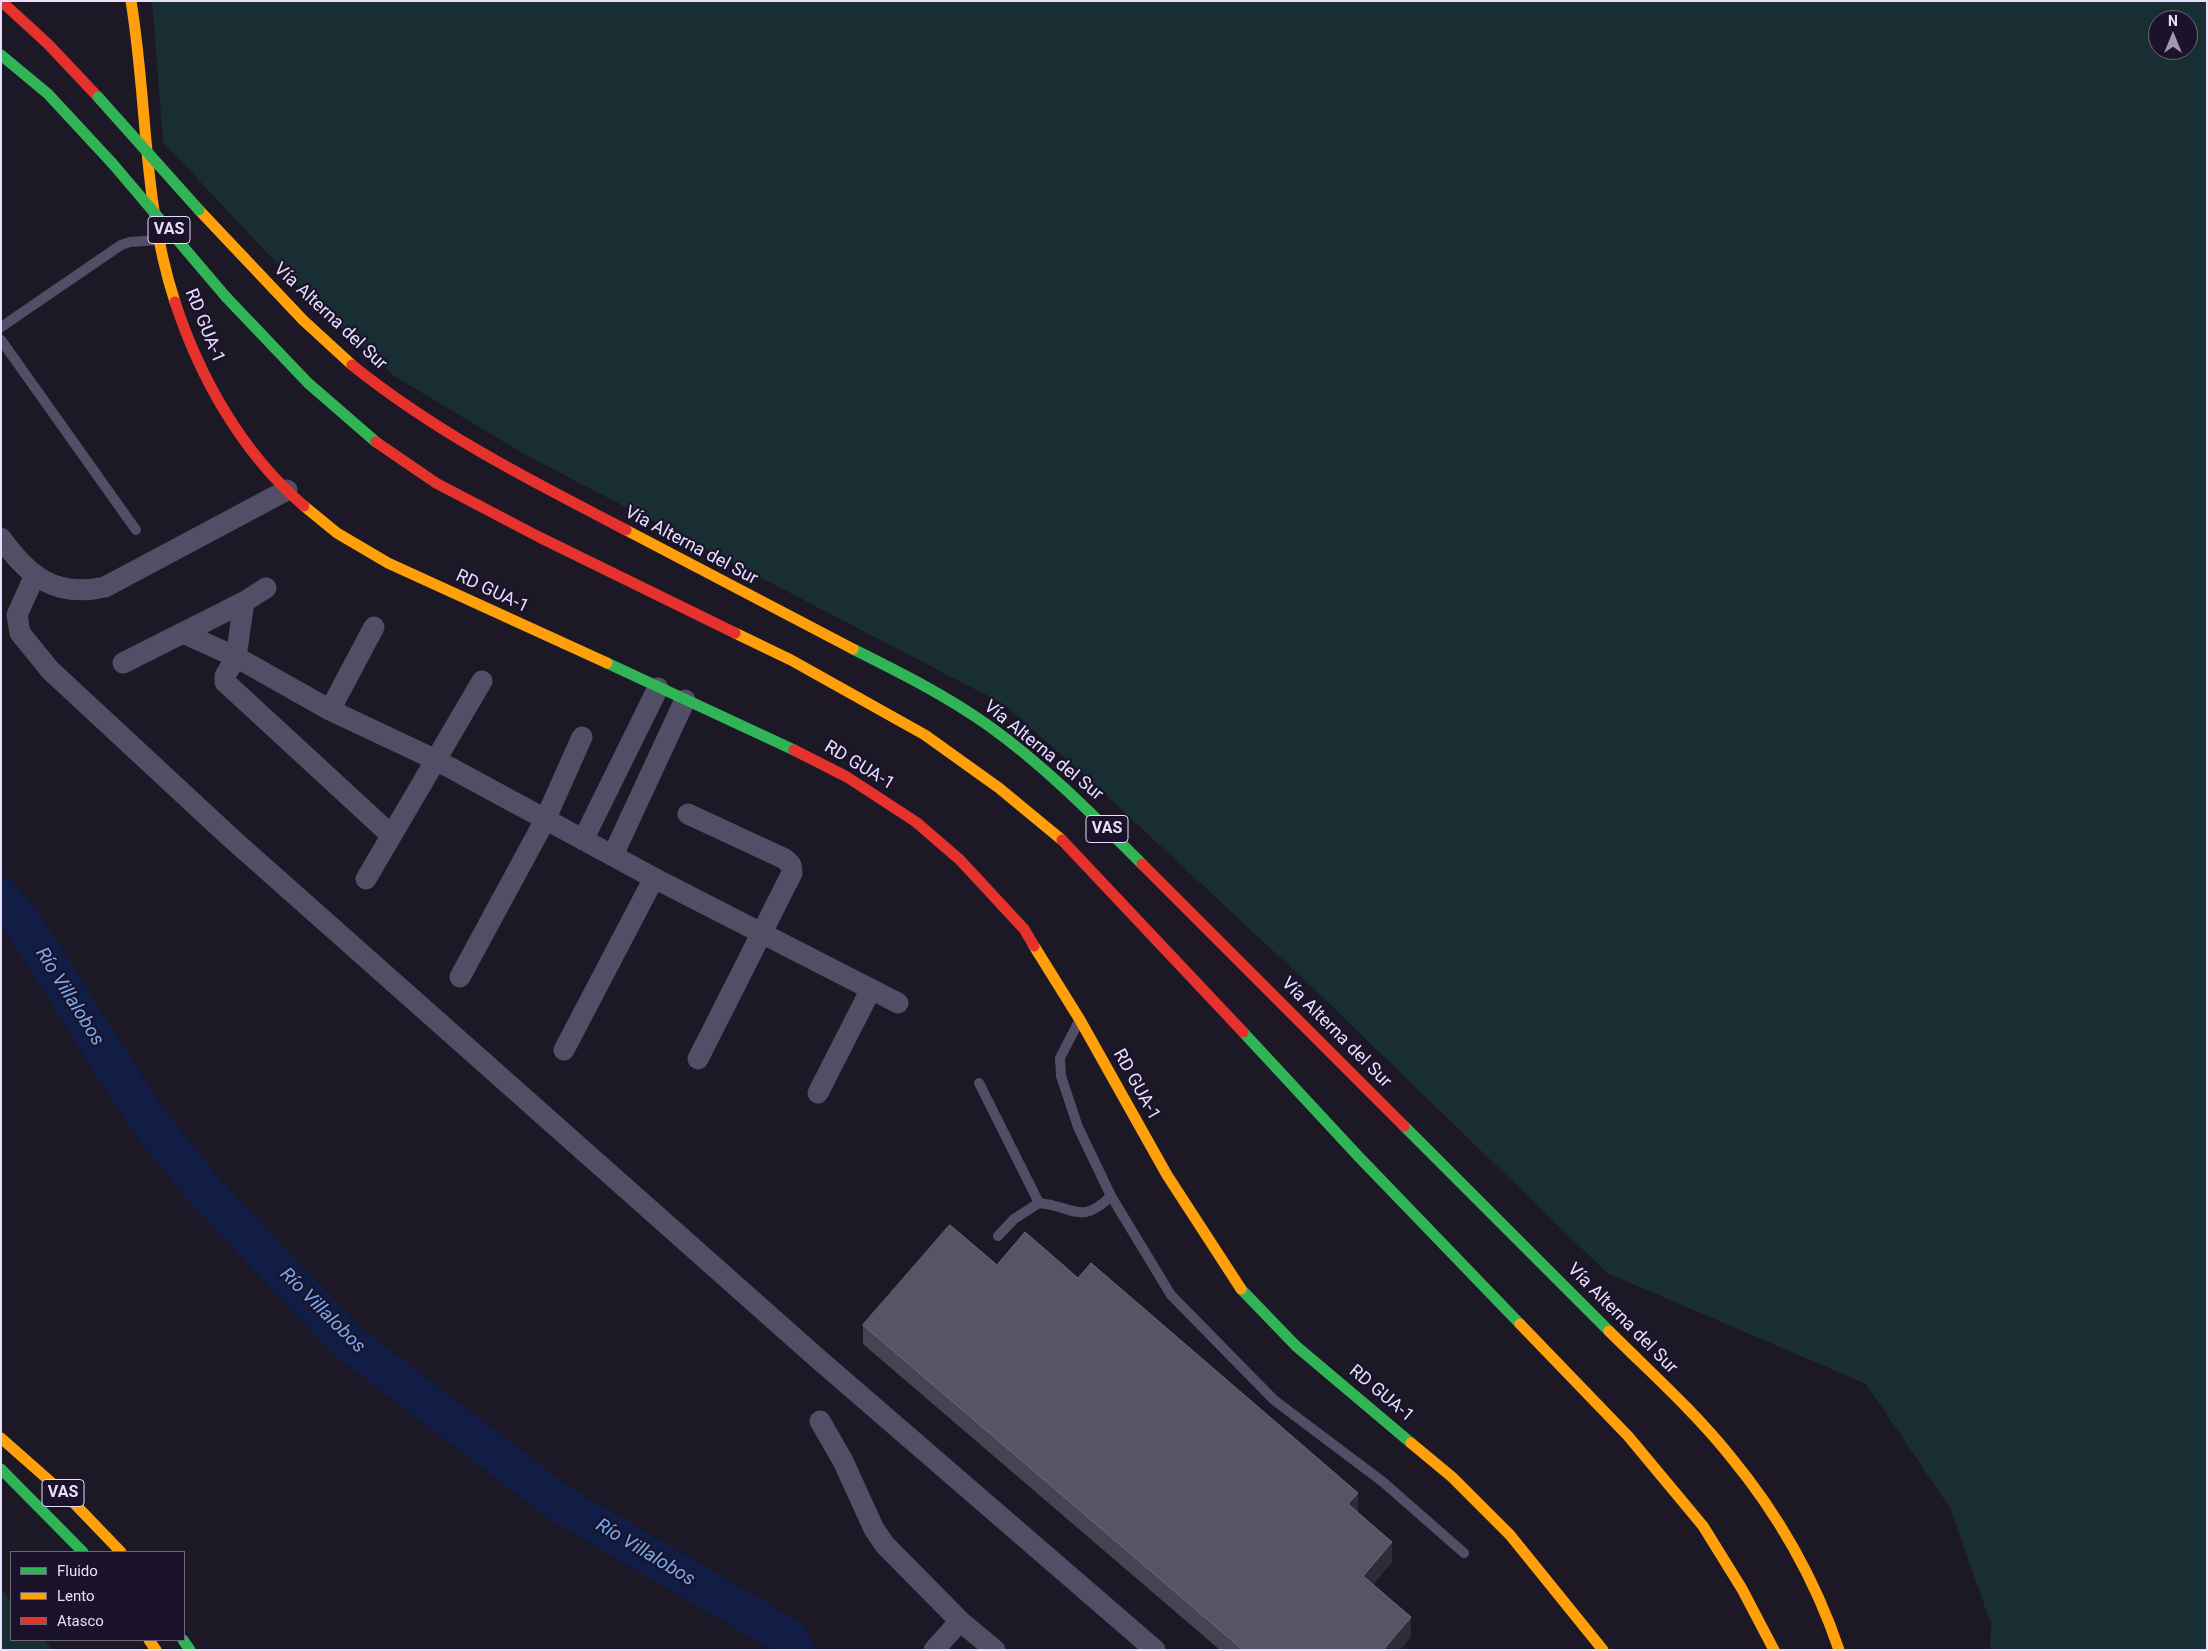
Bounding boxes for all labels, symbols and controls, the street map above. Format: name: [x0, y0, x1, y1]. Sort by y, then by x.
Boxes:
north arrow: [2148, 10, 2198, 60]
text: N: [2168, 13, 2178, 29]
road number: VAS: [148, 216, 190, 244]
street label: Vía Alterna del Sur: [269, 259, 391, 375]
street label: RD GUA-1: [179, 286, 229, 366]
street label: Vía Alterna del Sur: [621, 502, 761, 590]
street label: RD GUA-1: [452, 566, 532, 618]
street label: Vía Alterna del Sur: [979, 696, 1107, 806]
street label: RD GUA-1: [820, 737, 898, 795]
road number: VAS: [1086, 816, 1128, 842]
water label: Río Villalobos: [30, 944, 108, 1050]
street label: Vía Alterna del Sur: [1276, 973, 1396, 1093]
street label: RD GUA-1: [1108, 1046, 1164, 1124]
street label: Vía Alterna del Sur: [1562, 1259, 1682, 1379]
water label: Río Villalobos: [274, 1263, 370, 1359]
street label: RD GUA-1: [1344, 1361, 1418, 1427]
road number: VAS: [42, 1480, 84, 1506]
water label: Río Villalobos: [591, 1514, 699, 1592]
legend: [10, 1551, 185, 1641]
text: Fluido: [57, 1562, 98, 1580]
text: Lento: [57, 1587, 95, 1605]
text: Atasco: [57, 1612, 104, 1630]

